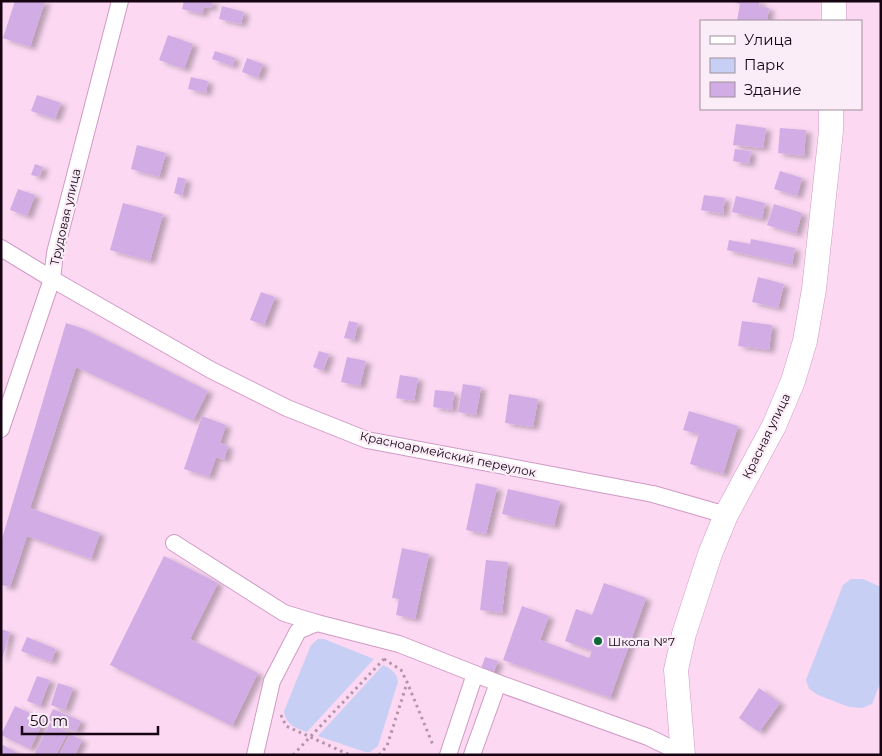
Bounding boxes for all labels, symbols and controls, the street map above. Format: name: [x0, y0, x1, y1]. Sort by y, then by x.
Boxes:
legend: [700, 20, 862, 110]
text: Улица: [744, 30, 792, 49]
text: Парк: [744, 55, 784, 74]
text: Здание: [744, 80, 802, 99]
street label: Трудовая улица: [47, 167, 83, 267]
street label: Красная улица: [739, 391, 793, 481]
street label: Красноармейский переулок: [359, 428, 537, 480]
place label: Школа №7: [608, 634, 675, 649]
marker: Школа №7: [592, 635, 604, 647]
scale bar: [22, 704, 159, 736]
text: 50 m: [30, 711, 68, 730]

